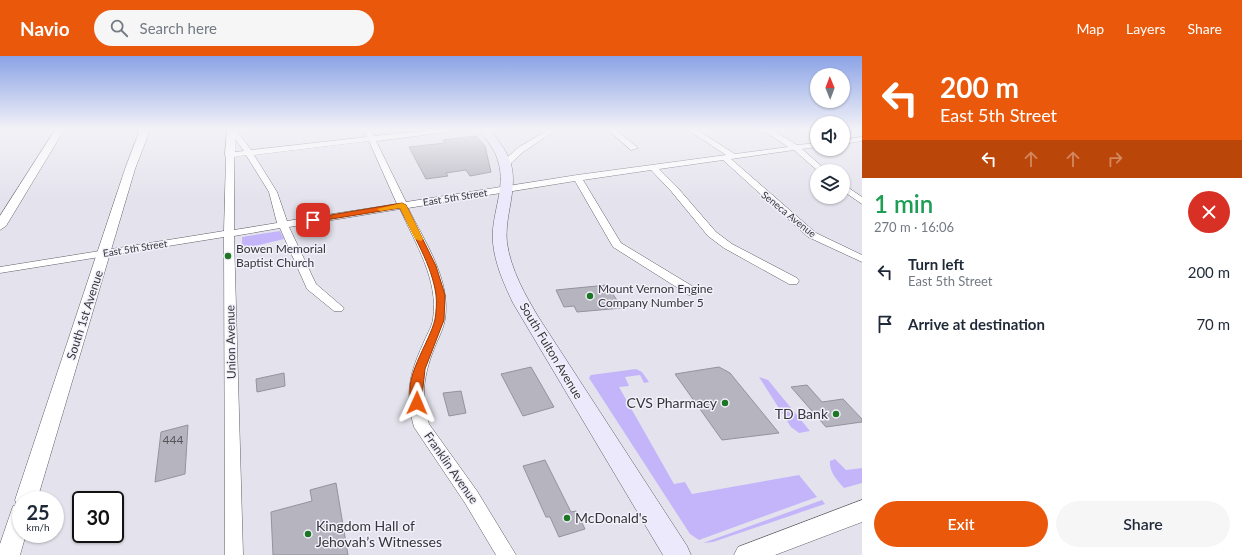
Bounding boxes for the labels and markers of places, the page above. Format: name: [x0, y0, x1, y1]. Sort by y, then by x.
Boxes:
pin: [296, 203, 330, 237]
place label: Bowen Memorial Baptist Church: [236, 241, 326, 270]
marker: Bowen Memorial Baptist Church: [223, 251, 233, 261]
place label: Mount Vernon Engine Company Number 5: [598, 281, 713, 310]
marker: Mount Vernon Engine Company Number 5: [585, 291, 595, 301]
place label: CVS Pharmacy: [627, 394, 718, 411]
marker: CVS Pharmacy: [720, 398, 730, 408]
place label: TD Bank: [775, 405, 829, 422]
marker: TD Bank: [831, 409, 841, 419]
place label: McDonald's: [575, 509, 648, 526]
marker: McDonald's: [562, 513, 572, 523]
place label: Kingdom Hall of Jehovah’s Witnesses: [316, 517, 442, 550]
marker: Kingdom Hall of Jehovah’s Witnesses: [303, 529, 313, 539]

